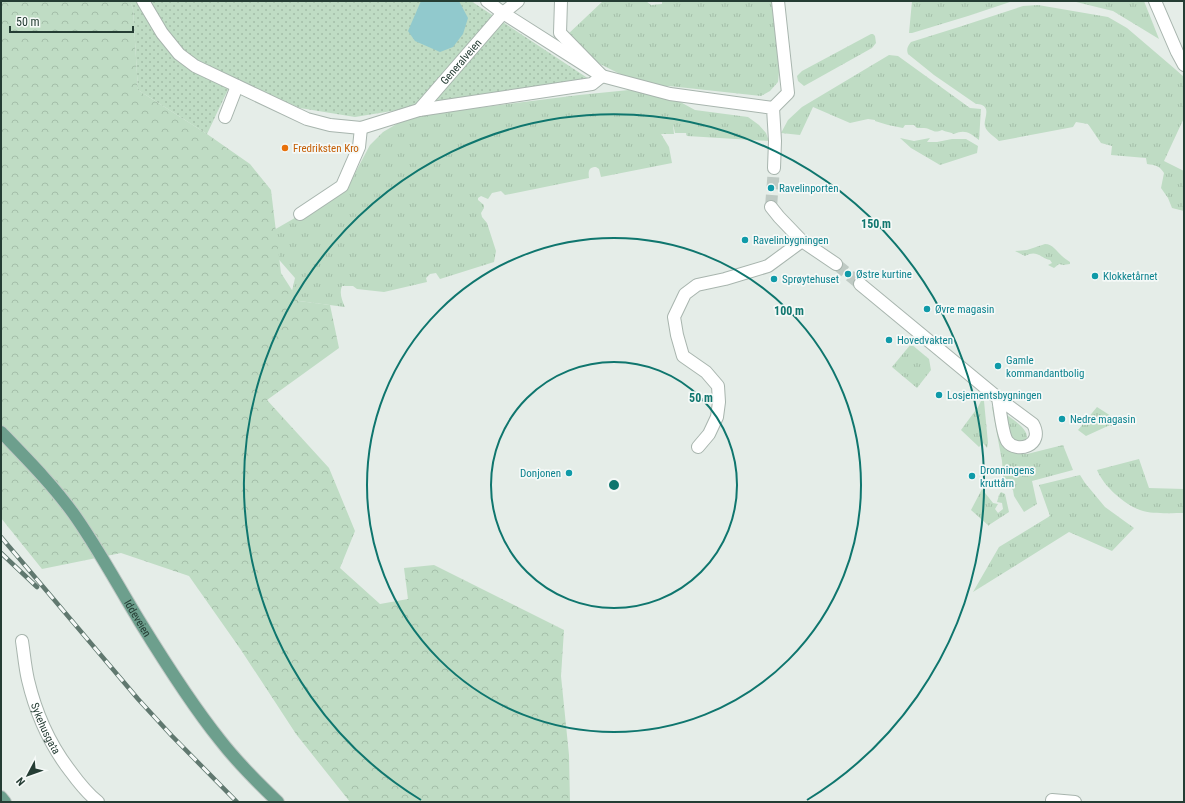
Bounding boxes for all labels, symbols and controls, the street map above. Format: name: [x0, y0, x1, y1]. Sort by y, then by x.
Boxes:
scale bar: [10, 8, 133, 34]
text: 50 m: [16, 15, 40, 29]
street label: Generalveien: [438, 37, 484, 87]
place label: Fredriksten Kro: [293, 142, 359, 155]
marker: Fredriksten Kro: [280, 143, 290, 153]
place label: Ravelinporten: [779, 182, 839, 195]
marker: Ravelinporten: [766, 183, 776, 193]
text: 150 m: [861, 217, 891, 231]
place label: Ravelinbygningen: [753, 234, 829, 247]
marker: Ravelinbygningen: [740, 235, 750, 245]
place label: Østre kurtine: [856, 268, 912, 281]
marker: Østre kurtine: [843, 269, 853, 279]
place label: Klokketårnet: [1103, 270, 1158, 283]
marker: Klokketårnet: [1090, 271, 1100, 281]
place label: Sprøytehuset: [782, 273, 839, 286]
marker: Sprøytehuset: [769, 274, 779, 284]
place label: Øvre magasin: [935, 303, 994, 316]
text: 100 m: [774, 304, 804, 318]
marker: Øvre magasin: [922, 304, 932, 314]
place label: Hovedvakten: [897, 334, 953, 347]
marker: Hovedvakten: [884, 335, 894, 345]
place label: Gamle kommandantbolig: [1006, 354, 1084, 380]
marker: Gamle kommandantbolig: [993, 361, 1003, 371]
place label: Losjementsbygningen: [947, 389, 1042, 402]
marker: Losjementsbygningen: [934, 390, 944, 400]
text: 50 m: [689, 391, 713, 405]
place label: Nedre magasin: [1070, 413, 1135, 426]
marker: Nedre magasin: [1057, 414, 1067, 424]
place label: Dronningens kruttårn: [980, 464, 1034, 490]
place label: Donjonen: [520, 467, 561, 480]
marker: Donjonen: [564, 468, 574, 478]
marker: Dronningens kruttårn: [967, 471, 977, 481]
centre of rings: [607, 478, 621, 492]
street label: Iddeveien: [121, 597, 154, 639]
street label: Sykehusgata: [28, 701, 63, 757]
north arrow: [8, 755, 48, 795]
text: N: [14, 774, 28, 788]

